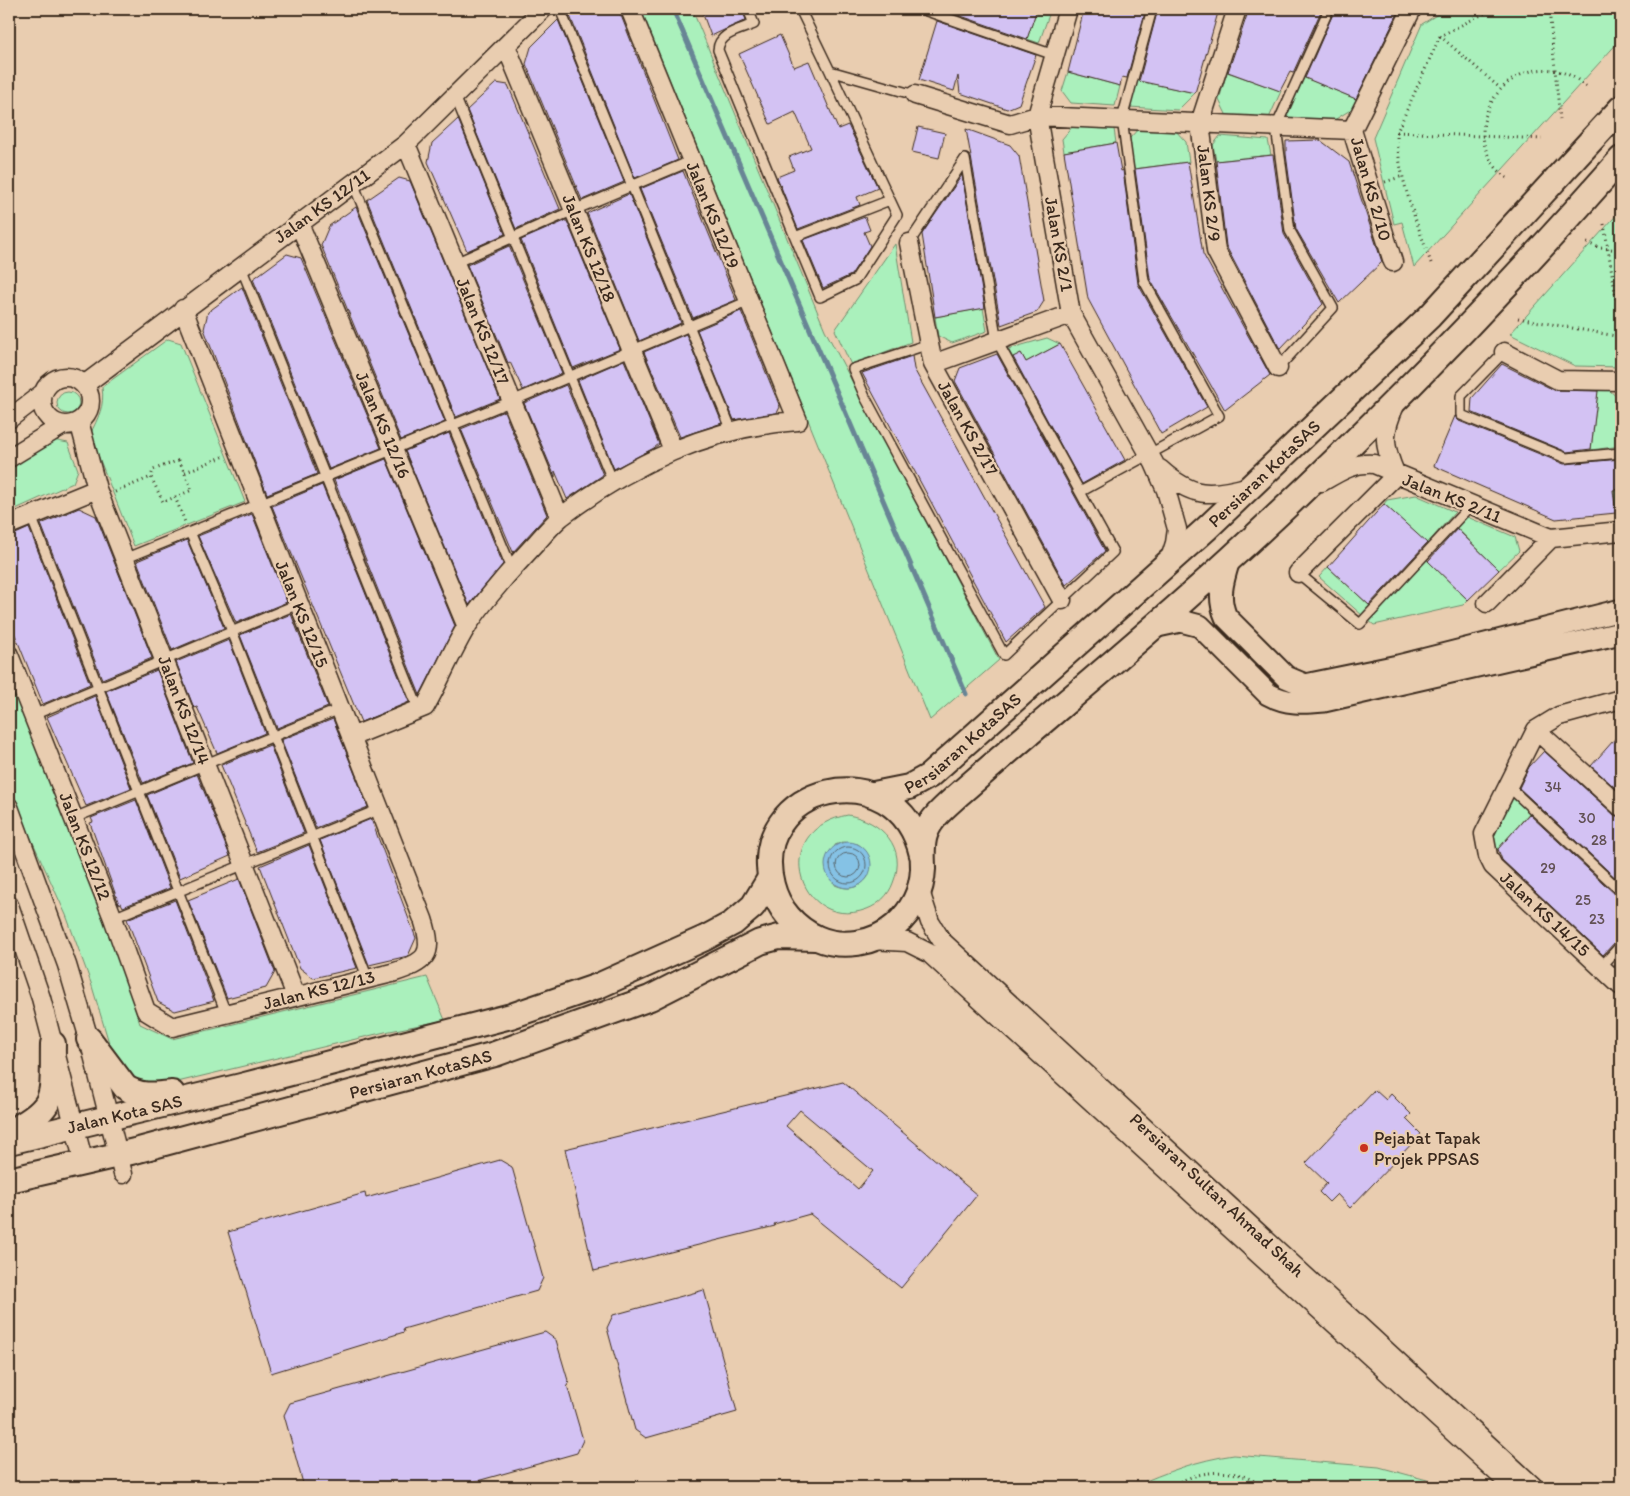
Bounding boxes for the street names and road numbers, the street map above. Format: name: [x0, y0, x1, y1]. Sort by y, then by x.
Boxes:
street label: Jalan KS 2/10: [1346, 134, 1396, 244]
street label: Jalan KS 2/9: [1192, 143, 1226, 243]
street label: Jalan KS 12/19: [681, 158, 745, 272]
street label: Jalan KS 12/11: [270, 164, 374, 248]
street label: Jalan KS 12/18: [557, 191, 621, 305]
street label: Jalan KS 2/1: [1040, 195, 1078, 293]
street label: Jalan KS 12/17: [452, 274, 514, 388]
street label: Jalan KS 12/16: [351, 368, 415, 482]
street label: Jalan KS 2/17: [933, 377, 1003, 479]
street label: Persiaran KotaSAS: [1203, 415, 1325, 532]
street label: Jalan KS 2/11: [1399, 468, 1505, 528]
street label: Jalan KS 12/15: [270, 557, 334, 671]
street label: Jalan KS 12/14: [153, 652, 215, 768]
street label: Persiaran KotaSAS: [900, 688, 1026, 799]
street label: Jalan KS 12/12: [54, 789, 116, 904]
street label: Jalan KS 14/15: [1495, 867, 1595, 961]
street label: Jalan KS 12/13: [261, 965, 377, 1015]
street label: Persiaran KotaSAS: [347, 1044, 494, 1104]
street label: Jalan Kota SAS: [65, 1090, 185, 1139]
street label: Persiaran Sultan Ahmad Shah: [1125, 1108, 1309, 1282]

